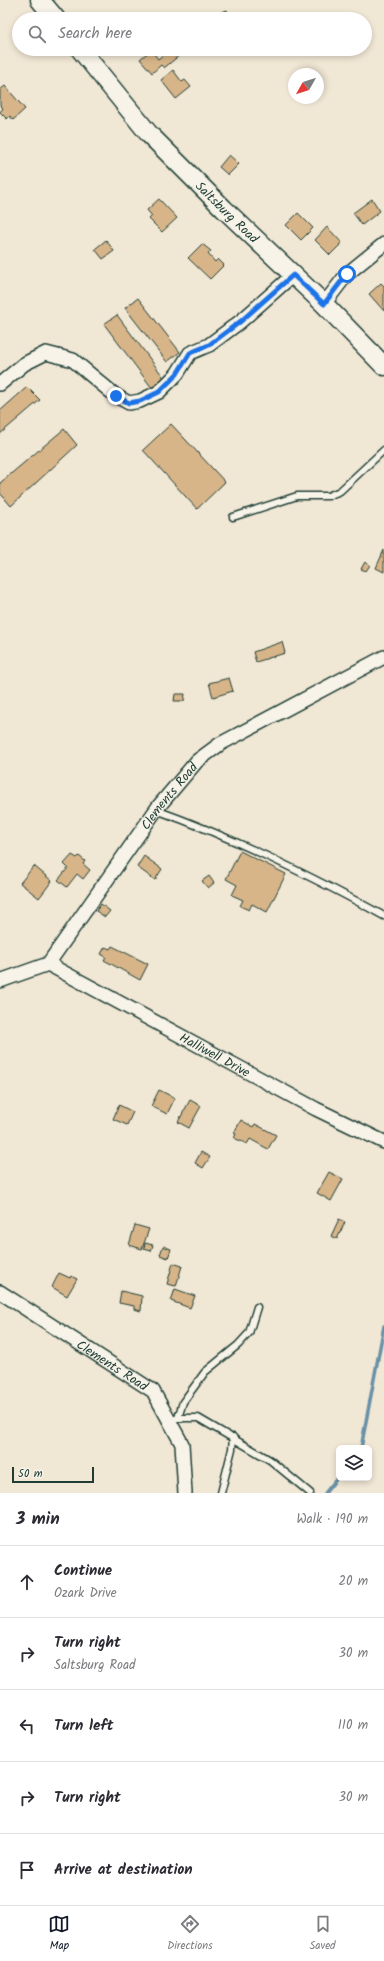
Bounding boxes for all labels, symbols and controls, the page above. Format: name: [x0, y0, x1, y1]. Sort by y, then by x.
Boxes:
search box: [12, 12, 372, 56]
text: Search here: [58, 22, 132, 46]
icon: search: [26, 23, 48, 45]
north arrow: [288, 68, 324, 104]
street label: Saltsburg Road: [190, 177, 263, 249]
route start: [338, 265, 356, 283]
route end: [107, 387, 125, 405]
street label: Clements Road: [136, 758, 204, 835]
street label: Halliwell Drive: [175, 1028, 254, 1084]
street label: Clements Road: [72, 1335, 152, 1397]
map controls: [336, 1445, 372, 1481]
button: layers: [336, 1445, 372, 1481]
scale bar: [12, 1465, 94, 1484]
text: 50 m: [18, 1465, 43, 1483]
text: 3 min: [16, 1506, 60, 1533]
text: Walk · 190 m: [296, 1509, 368, 1530]
text: Continue: [54, 1559, 112, 1583]
icon: ahead: [16, 1571, 38, 1593]
text: 20 m: [338, 1571, 368, 1592]
text: Ozark Drive: [54, 1583, 117, 1604]
text: Turn right: [54, 1631, 121, 1655]
icon: right: [16, 1643, 38, 1665]
text: 30 m: [339, 1643, 368, 1664]
text: Saltsburg Road: [54, 1655, 136, 1676]
text: Turn left: [54, 1714, 114, 1738]
icon: left: [16, 1715, 38, 1737]
text: 110 m: [338, 1715, 368, 1736]
text: Turn right: [54, 1786, 121, 1810]
icon: right: [16, 1787, 38, 1809]
text: 30 m: [339, 1787, 368, 1808]
text: Arrive at destination: [54, 1858, 193, 1882]
icon: arrive: [16, 1859, 38, 1881]
tab: Map: [48, 1913, 70, 1955]
tab: Directions: [167, 1913, 213, 1955]
tab: Saved: [310, 1913, 336, 1955]

